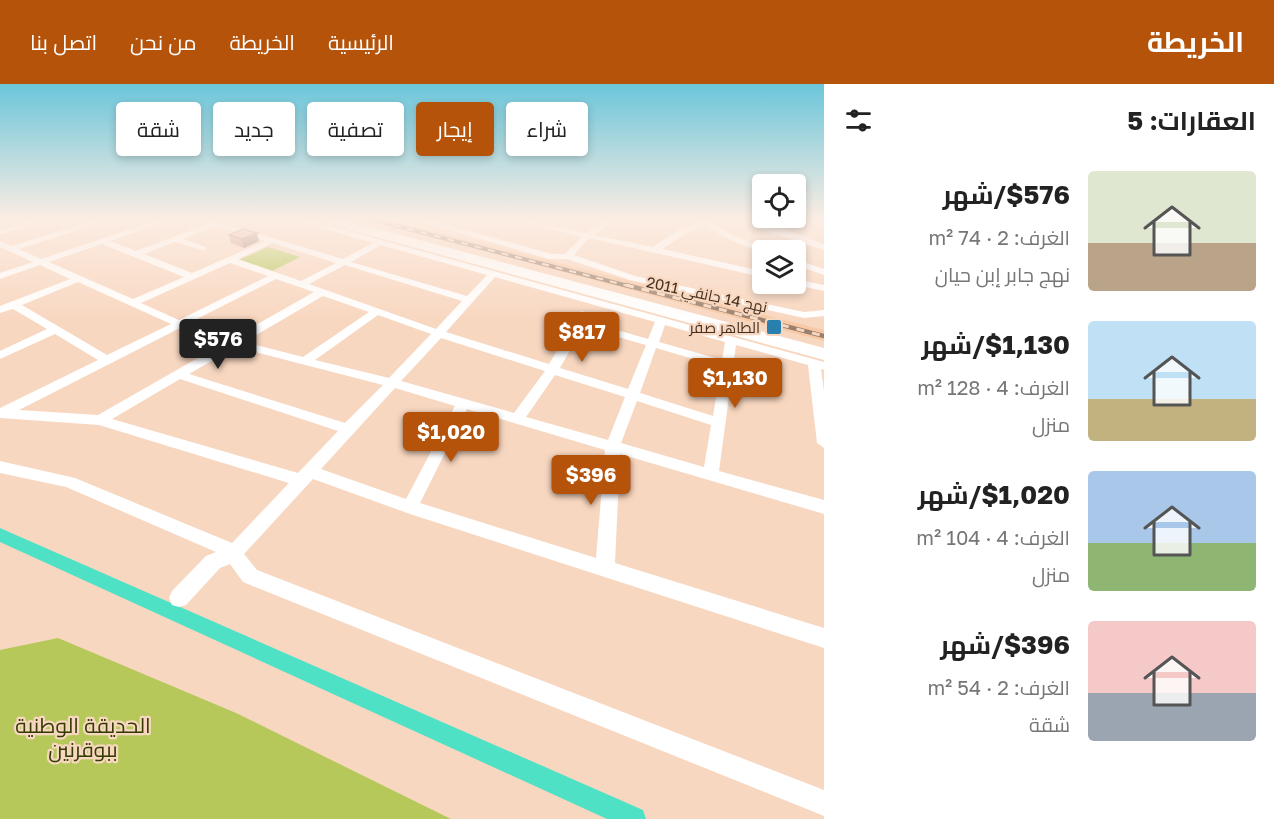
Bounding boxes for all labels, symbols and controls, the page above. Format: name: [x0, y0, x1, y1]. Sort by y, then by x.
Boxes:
text: الخريطة: [1147, 25, 1244, 58]
text: اتصل بنا: [30, 29, 97, 55]
text: من نحن: [130, 29, 196, 55]
text: الخريطة: [229, 29, 295, 55]
text: الرئيسية: [328, 29, 394, 55]
chip: شقة: [116, 102, 201, 156]
chip: جديد: [213, 102, 295, 156]
chip: تصفية: [307, 102, 404, 156]
chip: إيجار: [416, 102, 494, 156]
chip: شراء: [506, 102, 588, 156]
icon: filters: [842, 104, 875, 137]
text: العقارات: 5: [1127, 105, 1256, 136]
map controls: [752, 174, 806, 294]
button: locate: [752, 174, 806, 228]
text: $576/شهر: [943, 179, 1070, 210]
icon: home: [1136, 195, 1208, 267]
text: الغرف: 2 · 74 m²: [928, 225, 1070, 249]
button: layers: [752, 240, 806, 294]
text: نهج جابر إبن حيان: [935, 262, 1070, 286]
street label: نهج 14 جانفي 2011: [644, 272, 769, 320]
pin: $817: [546, 312, 618, 363]
place label: الطاهر صفر: [689, 318, 760, 337]
marker: الطاهر صفر: [765, 318, 783, 336]
pin: $576: [182, 319, 254, 370]
text: $817: [558, 319, 606, 343]
text: $576: [193, 326, 243, 350]
text: $1,130/شهر: [921, 329, 1070, 360]
icon: home: [1136, 345, 1208, 417]
pin: $1,130: [686, 358, 784, 409]
text: $1,130: [702, 365, 768, 389]
text: الغرف: 4 · 128 m²: [917, 375, 1070, 399]
pin: $1,020: [402, 412, 500, 463]
text: منزل: [1032, 412, 1070, 436]
text: $1,020: [417, 419, 485, 443]
pin: $396: [555, 455, 627, 506]
text: $396: [566, 462, 617, 486]
text: $1,020/شهر: [918, 479, 1070, 510]
icon: home: [1136, 495, 1208, 567]
text: الغرف: 4 · 104 m²: [916, 525, 1070, 549]
text: منزل: [1032, 562, 1070, 586]
text: $396/شهر: [940, 629, 1070, 660]
icon: home: [1136, 645, 1208, 717]
text: الغرف: 2 · 54 m²: [927, 675, 1070, 699]
park label: الحديقة الوطنية ببوقرنين: [15, 712, 151, 763]
text: شقة: [1029, 712, 1070, 736]

